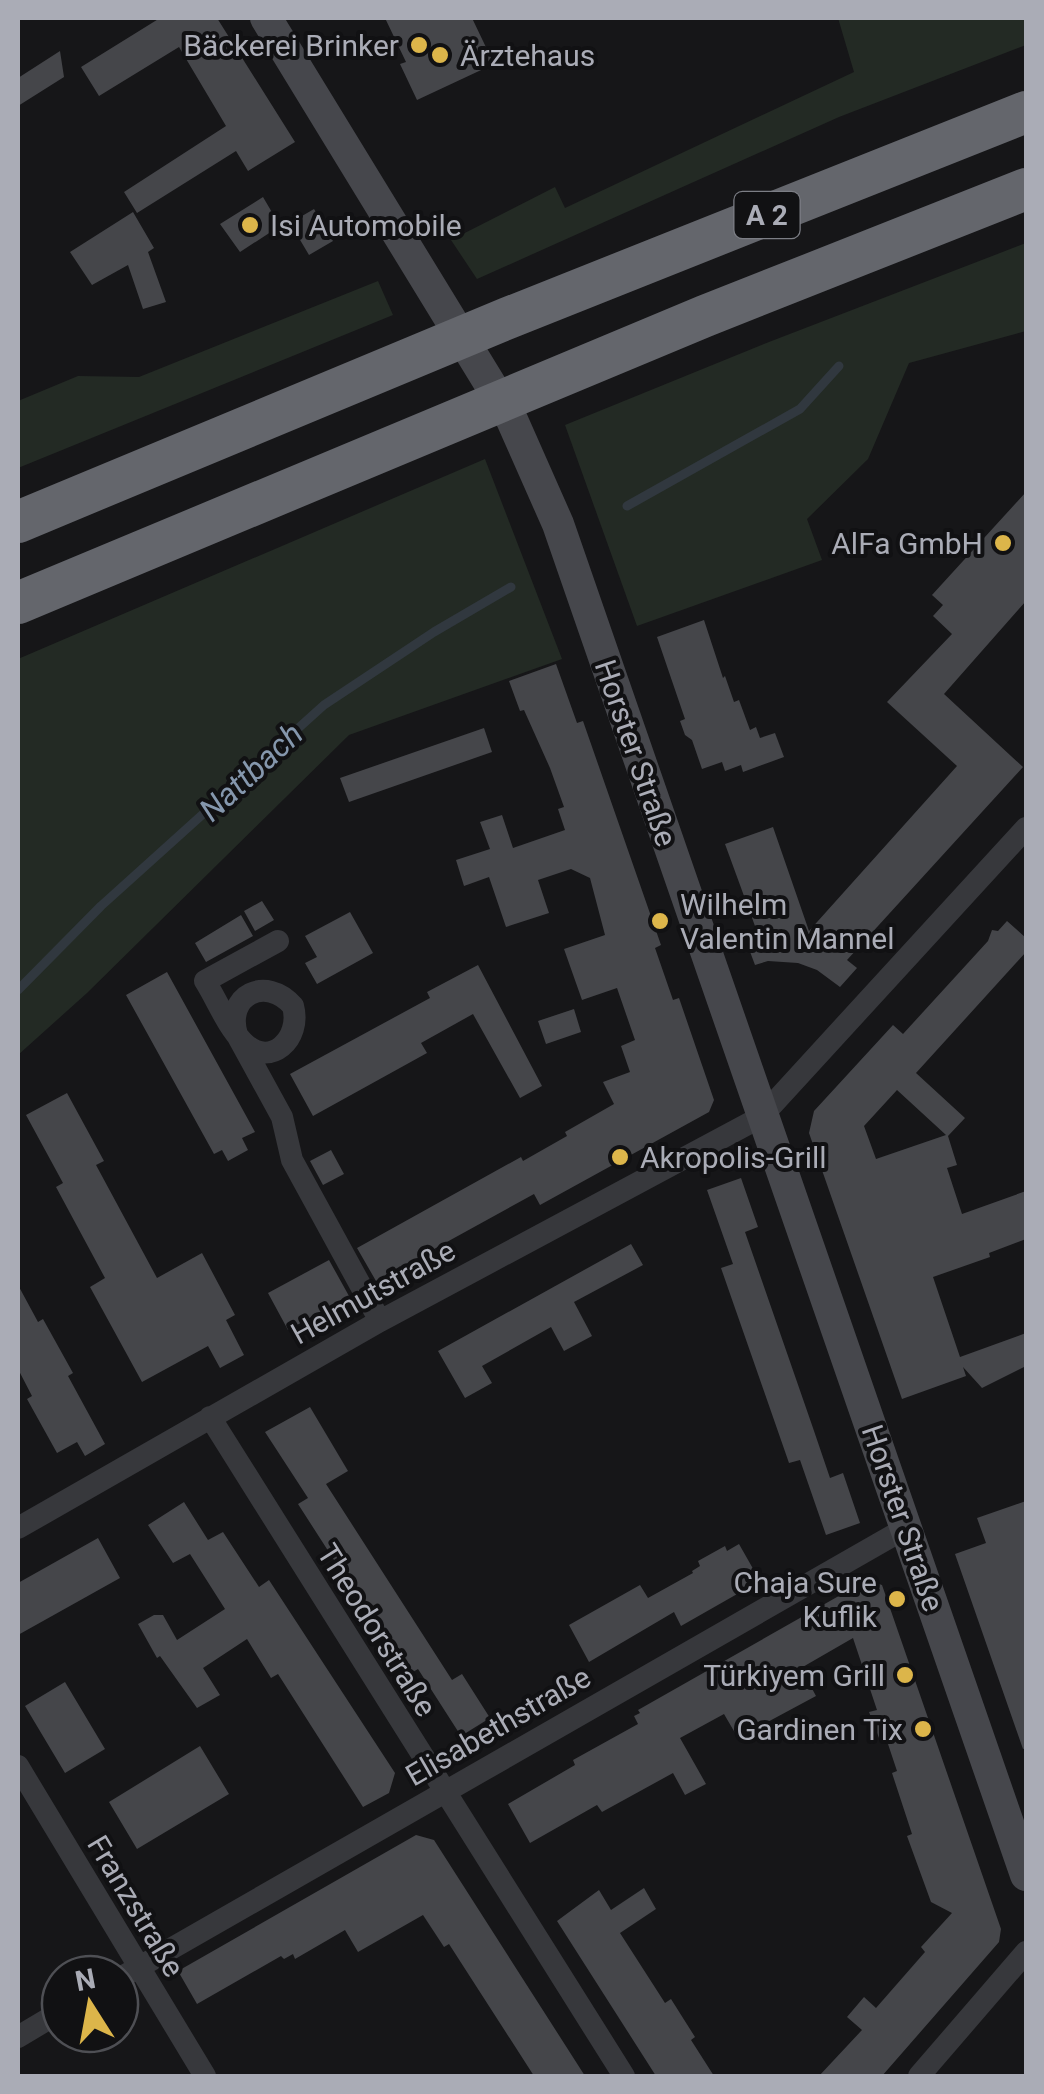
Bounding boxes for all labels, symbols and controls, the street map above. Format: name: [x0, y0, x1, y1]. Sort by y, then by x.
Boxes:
place label: Bäckerei Brinker: [183, 28, 399, 63]
marker: Bäckerei Brinker: [408, 34, 430, 56]
place label: Ärztehaus: [460, 38, 595, 73]
marker: Ärztehaus: [429, 44, 451, 66]
road number: A 2: [734, 192, 800, 238]
place label: Isi Automobile: [270, 208, 462, 243]
marker: Isi Automobile: [239, 214, 261, 236]
place label: AlFa GmbH: [831, 526, 983, 561]
marker: AlFa GmbH: [992, 532, 1014, 554]
street label: Horster Straße: [588, 655, 684, 851]
water label: Nattbach: [192, 715, 310, 829]
place label: Wilhelm Valentin Mannel: [680, 887, 894, 956]
marker: Wilhelm Valentin Mannel: [649, 910, 671, 932]
place label: Akropolis-Grill: [640, 1140, 827, 1175]
marker: Akropolis-Grill: [609, 1146, 631, 1168]
street label: Helmutstraße: [285, 1233, 461, 1351]
street label: Horster Straße: [855, 1420, 951, 1616]
street label: Theodorstraße: [310, 1537, 444, 1723]
place label: Chaja Sure Kuflik: [734, 1565, 878, 1634]
marker: Chaja Sure Kuflik: [886, 1588, 908, 1610]
place label: Türkiyem Grill: [703, 1658, 885, 1693]
street label: Elisabethstraße: [399, 1659, 597, 1793]
marker: Türkiyem Grill: [894, 1664, 916, 1686]
place label: Gardinen Tix: [736, 1712, 903, 1747]
marker: Gardinen Tix: [912, 1718, 934, 1740]
street label: Franzstraße: [80, 1829, 192, 1983]
north arrow: [40, 1954, 140, 2054]
text: N: [72, 1962, 98, 1998]

